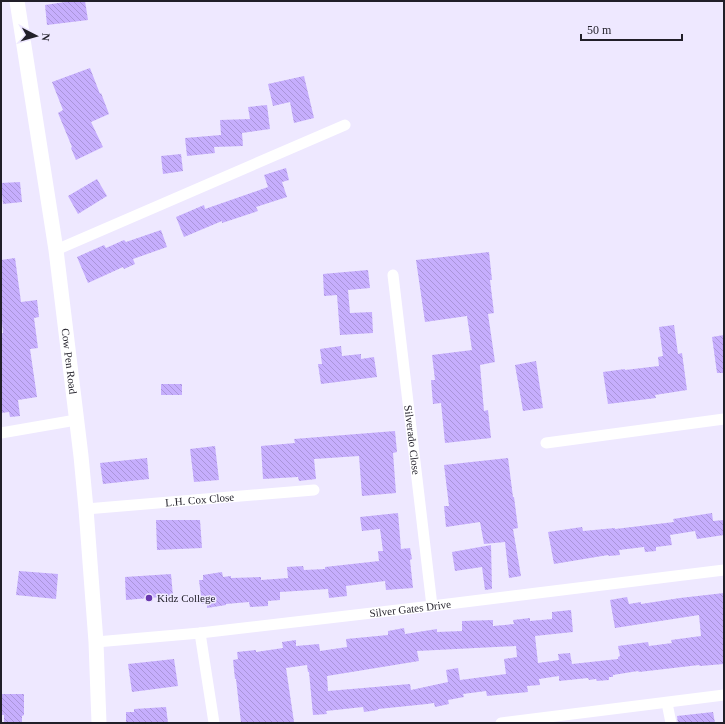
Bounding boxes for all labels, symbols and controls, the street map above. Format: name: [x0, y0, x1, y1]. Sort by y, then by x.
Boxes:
north arrow: [16, 16, 56, 56]
scale bar: [581, 16, 682, 42]
text: 50 m: [587, 23, 612, 37]
text: N: [40, 32, 52, 42]
street label: Cow Pen Road: [60, 328, 79, 395]
street label: Silverado Close: [402, 404, 422, 475]
street label: L.H. Cox Close: [165, 491, 235, 508]
place label: Kidz College: [157, 592, 215, 604]
marker: Kidz College: [144, 593, 154, 603]
street label: Silver Gates Drive: [369, 598, 452, 619]

